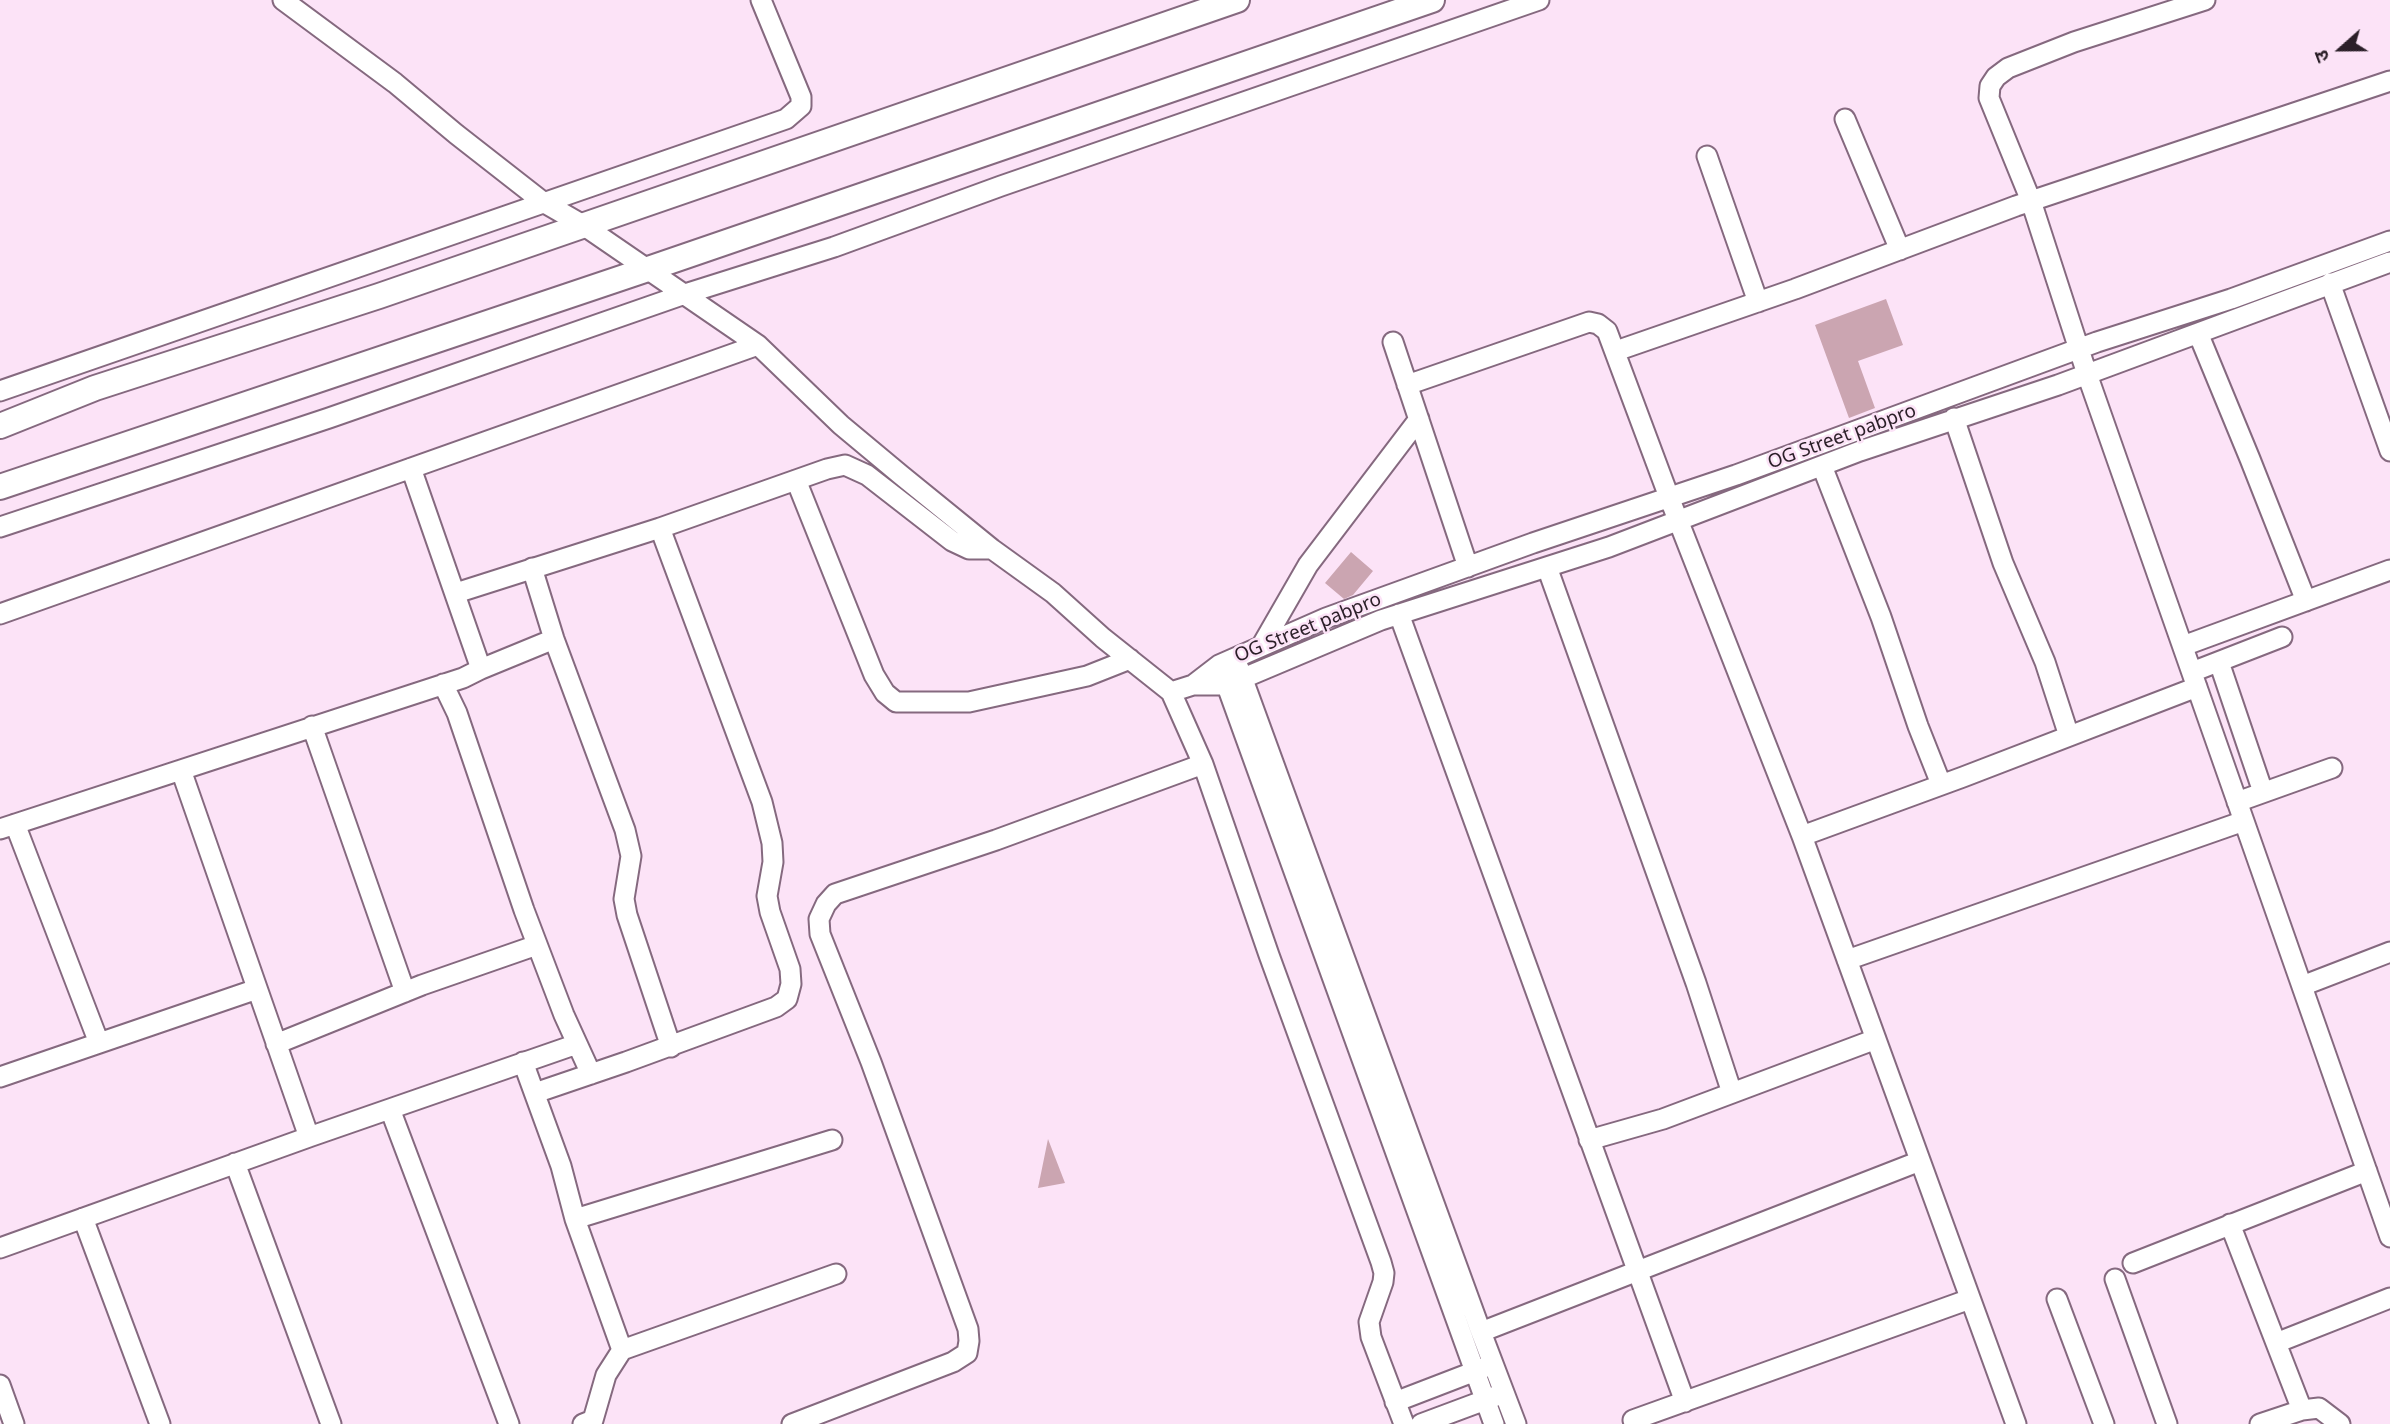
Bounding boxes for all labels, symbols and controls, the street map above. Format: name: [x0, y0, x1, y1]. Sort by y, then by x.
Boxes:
north arrow: [2306, 14, 2376, 84]
text: उ: [2307, 47, 2336, 66]
street label: OG Street pabpro: [1765, 400, 1919, 474]
street label: OG Street pabpro: [1231, 588, 1385, 668]

